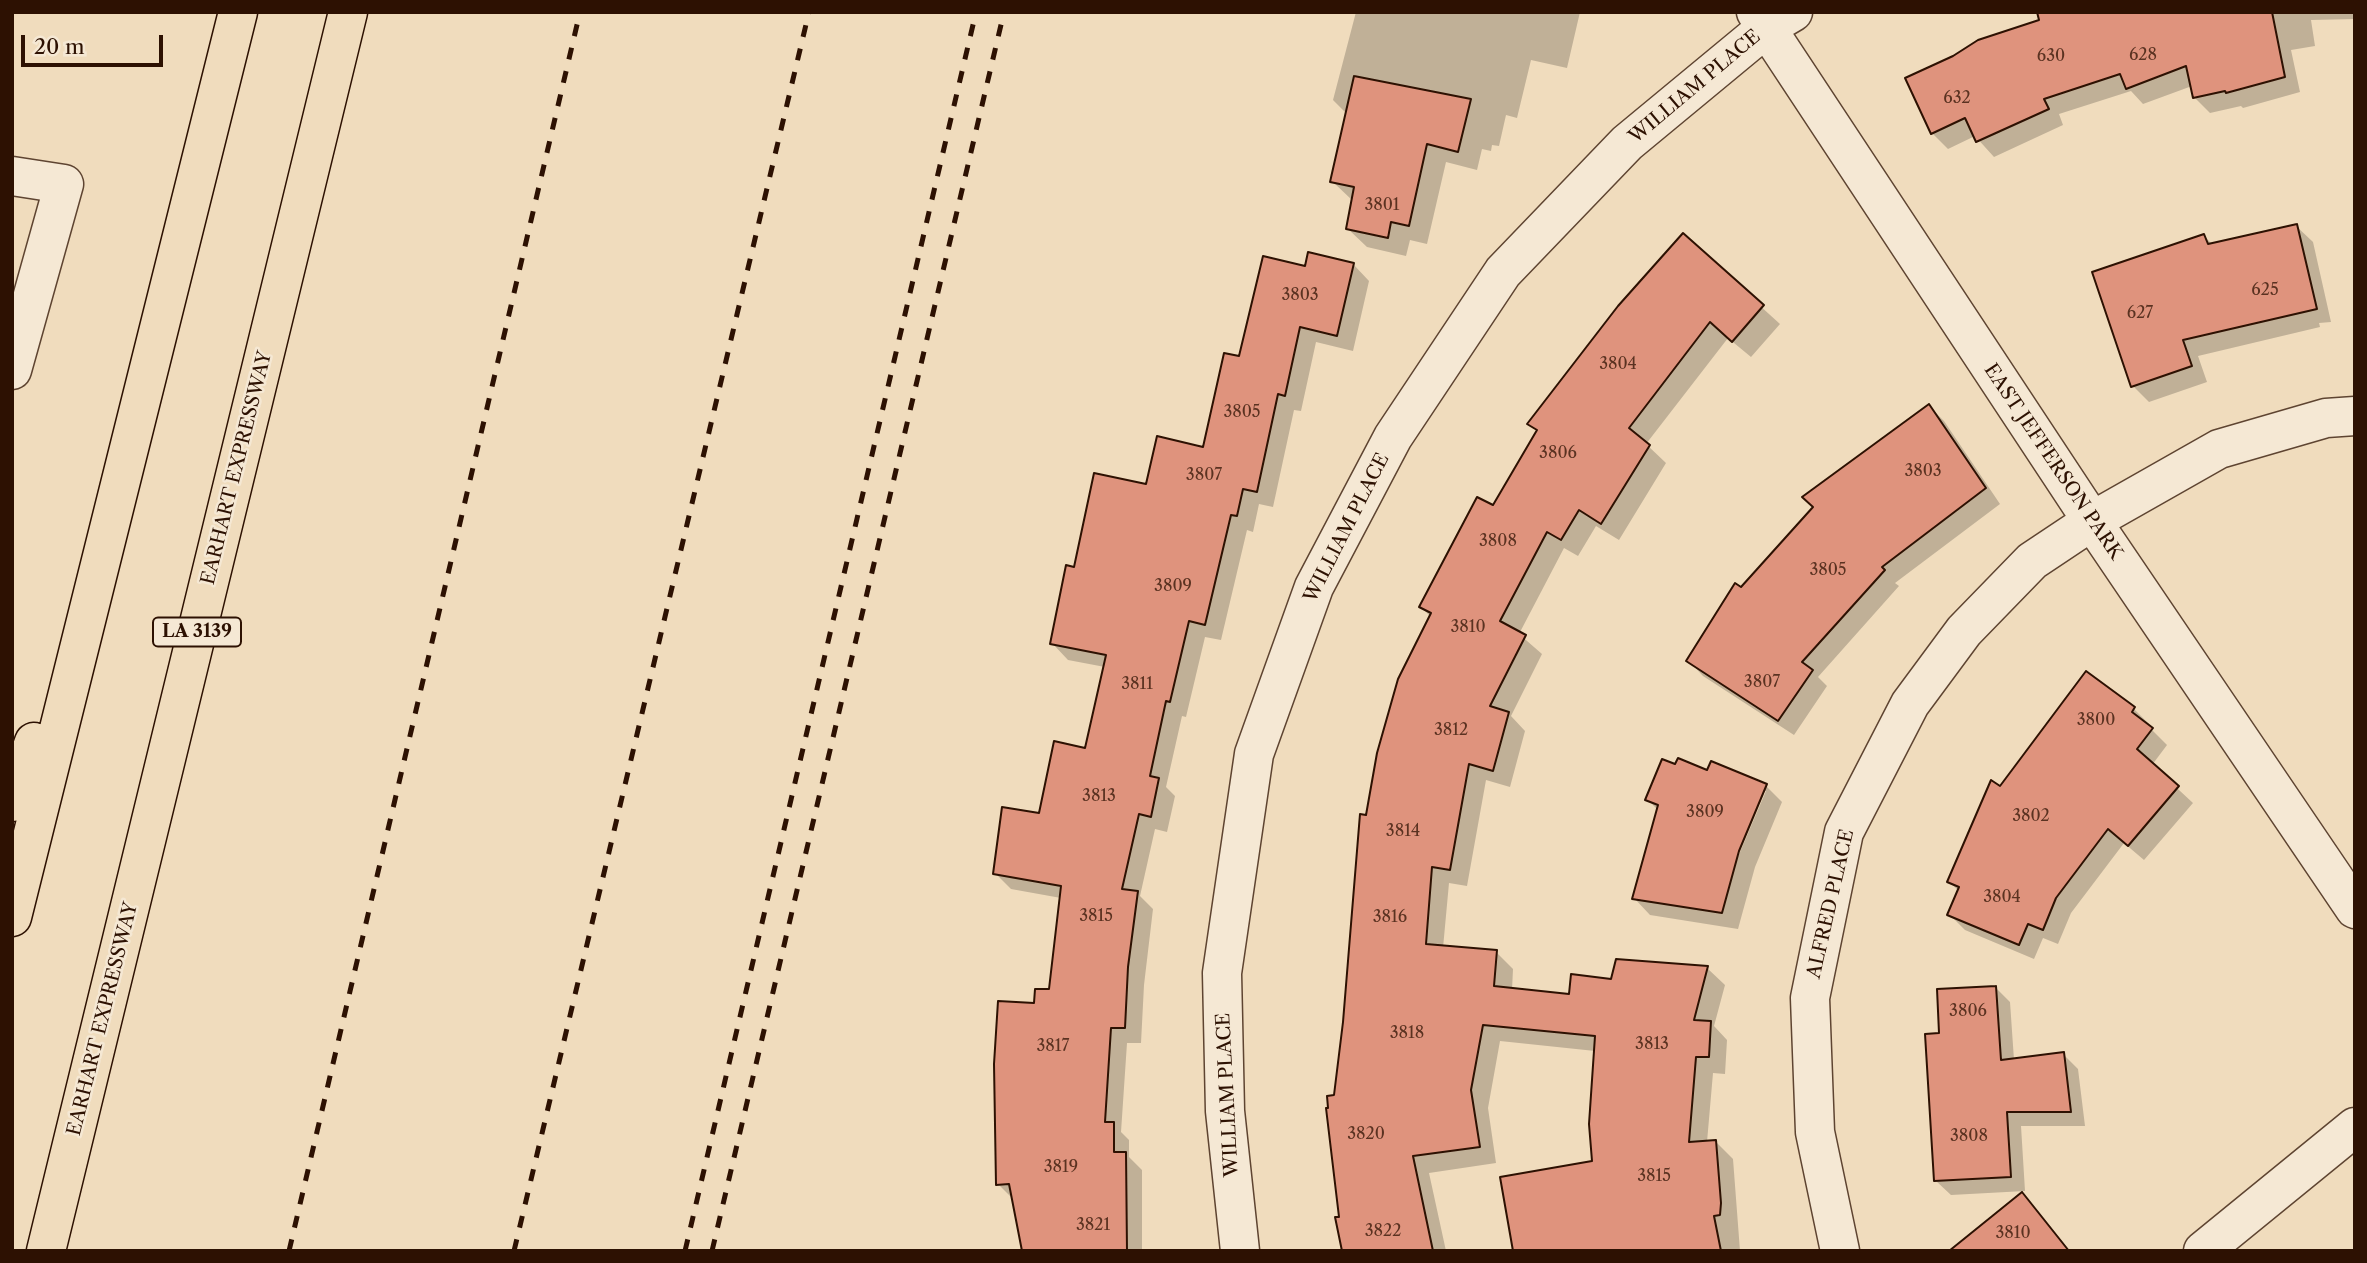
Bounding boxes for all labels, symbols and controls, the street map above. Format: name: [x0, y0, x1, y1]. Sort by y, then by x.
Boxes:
scale bar: [24, 21, 166, 65]
street label: WILLIAM PLACE: [1625, 25, 1765, 149]
text: 20 m: [34, 34, 85, 59]
house number: 628: [2129, 45, 2157, 65]
house number: 630: [2037, 46, 2065, 66]
house number: 632: [1943, 88, 1971, 108]
house number: 3801: [1364, 195, 1400, 215]
house number: 625: [2251, 280, 2279, 300]
house number: 3803: [1281, 285, 1319, 305]
house number: 627: [2127, 303, 2153, 323]
street label: EARHART EXPRESSWAY: [197, 349, 277, 587]
house number: 3804: [1599, 354, 1637, 374]
street label: EAST JEFFERSON PARK: [1979, 360, 2127, 564]
house number: 3805: [1223, 402, 1261, 422]
house number: 3806: [1539, 443, 1577, 463]
street label: WILLIAM PLACE: [1300, 450, 1394, 606]
house number: 3803: [1904, 461, 1942, 481]
house number: 3807: [1186, 465, 1222, 485]
house number: 3808: [1479, 531, 1517, 551]
house number: 3805: [1809, 560, 1847, 580]
house number: 3809: [1154, 576, 1192, 596]
house number: 3810: [1450, 617, 1486, 637]
road number: LA 3139: [153, 618, 241, 646]
house number: 3807: [1744, 672, 1780, 692]
house number: 3811: [1121, 674, 1153, 694]
house number: 3800: [2077, 710, 2115, 730]
house number: 3812: [1434, 720, 1468, 740]
house number: 3813: [1082, 786, 1116, 806]
house number: 3809: [1686, 802, 1724, 822]
house number: 3802: [2012, 806, 2050, 826]
house number: 3814: [1386, 821, 1420, 841]
street label: ALFRED PLACE: [1803, 827, 1859, 981]
house number: 3804: [1983, 887, 2021, 907]
street label: EARHART EXPRESSWAY: [63, 900, 143, 1138]
house number: 3815: [1079, 906, 1113, 926]
house number: 3816: [1373, 907, 1407, 927]
house number: 3806: [1949, 1001, 1987, 1021]
street label: WILLIAM PLACE: [1212, 1012, 1244, 1178]
house number: 3818: [1390, 1023, 1424, 1043]
house number: 3813: [1635, 1034, 1669, 1054]
house number: 3817: [1037, 1036, 1069, 1056]
house number: 3820: [1347, 1124, 1385, 1144]
house number: 3808: [1950, 1126, 1988, 1146]
house number: 3819: [1044, 1157, 1078, 1177]
house number: 3815: [1637, 1166, 1671, 1186]
house number: 3821: [1076, 1215, 1110, 1235]
house number: 3822: [1365, 1221, 1401, 1241]
house number: 3810: [1995, 1223, 2031, 1243]

